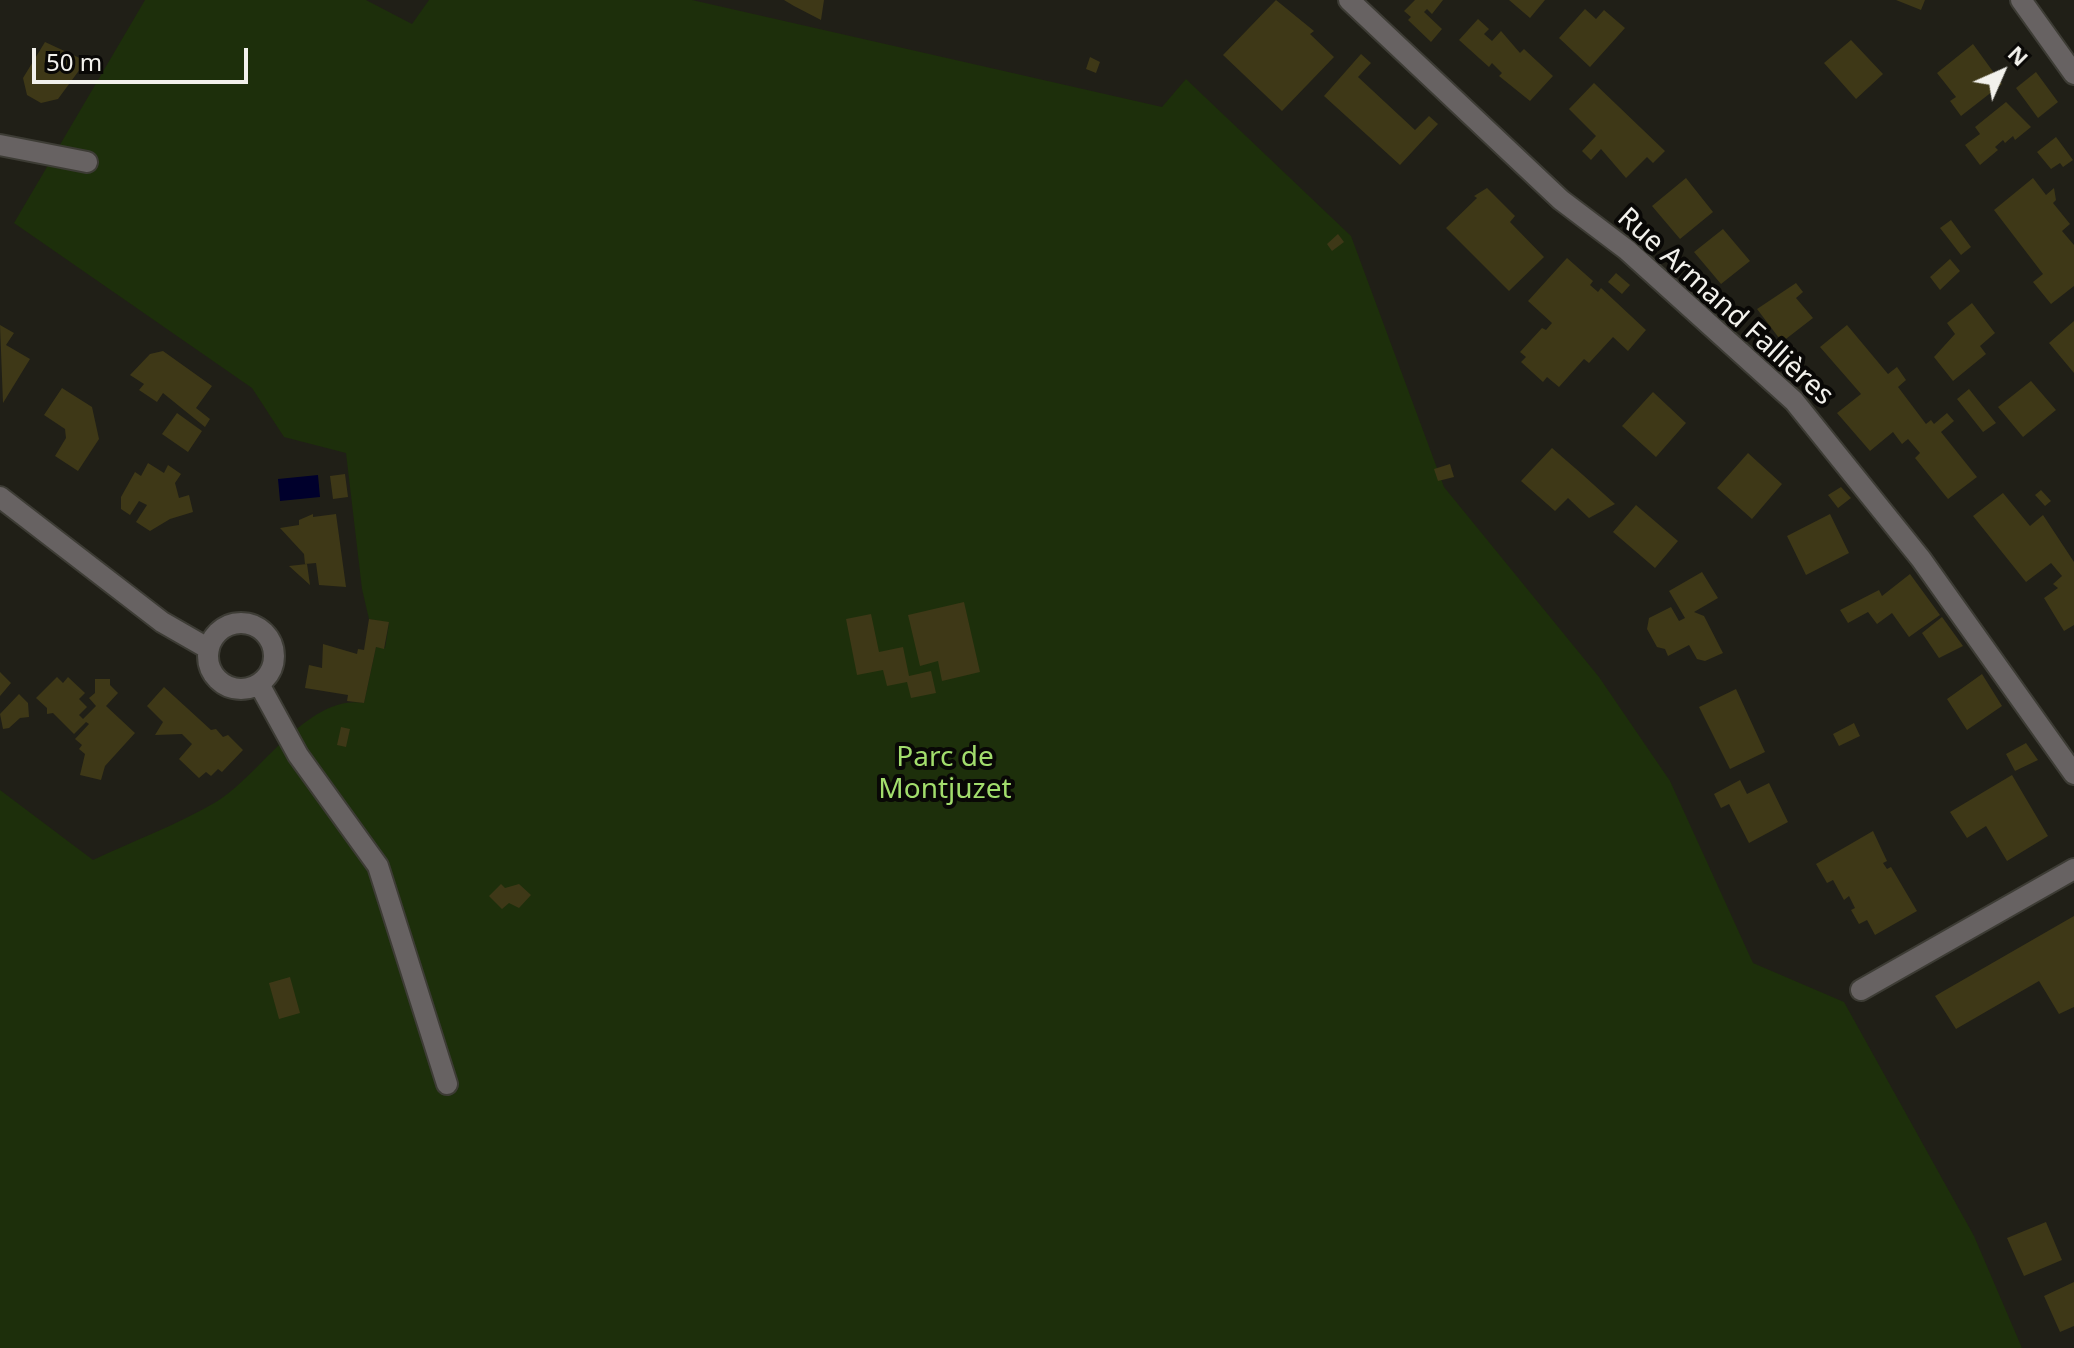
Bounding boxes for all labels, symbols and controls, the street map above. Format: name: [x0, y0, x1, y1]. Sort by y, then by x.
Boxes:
scale bar: [36, 32, 252, 82]
north arrow: [1962, 32, 2042, 112]
text: N: [2002, 38, 2036, 72]
text: 50 m: [46, 45, 102, 78]
street label: Rue Armand Fallières: [1610, 201, 1840, 413]
park label: Parc de Montjuzet: [878, 741, 1012, 807]

